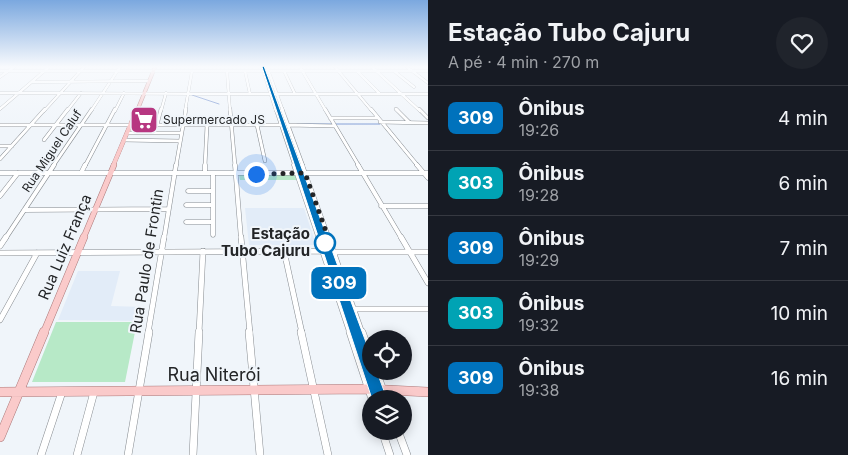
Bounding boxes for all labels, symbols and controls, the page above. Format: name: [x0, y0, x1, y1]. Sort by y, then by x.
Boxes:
button: heart: [776, 17, 828, 69]
text: Estação Tubo Cajuru: [448, 18, 690, 47]
text: A pé · 4 min · 270 m: [448, 52, 599, 72]
text: Ônibus: [518, 97, 585, 120]
supermarket icon: Supermercado JS: [129, 105, 159, 135]
street label: Rua Miguel Caluf: [18, 106, 85, 195]
text: 309: [458, 107, 493, 128]
text: 4 min: [778, 107, 828, 130]
place label: Supermercado JS: [163, 112, 265, 127]
text: 19:26: [518, 120, 559, 140]
your location: [244, 162, 269, 187]
text: Ônibus: [518, 162, 584, 185]
text: 303: [458, 172, 493, 193]
text: 6 min: [778, 172, 828, 195]
text: 19:28: [518, 185, 559, 205]
street label: Rua Paulo de Frontin: [126, 187, 167, 335]
street label: Rua Luiz França: [34, 191, 95, 303]
place label: Estação Tubo Cajuru: [221, 224, 310, 260]
text: Ônibus: [518, 227, 585, 250]
marker: Estação Tubo Cajuru: [314, 232, 336, 254]
text: 309: [458, 237, 493, 258]
text: 7 min: [779, 237, 828, 260]
text: 19:29: [518, 250, 559, 270]
line badge: 309: [310, 267, 368, 299]
text: 309: [321, 272, 357, 293]
text: Ônibus: [518, 292, 584, 315]
text: 303: [458, 302, 493, 323]
text: 10 min: [770, 302, 828, 325]
text: 19:32: [518, 315, 559, 335]
map controls: [362, 330, 412, 440]
button: locate: [362, 330, 412, 380]
text: Ônibus: [518, 357, 585, 380]
street label: Rua Niterói: [167, 364, 261, 385]
text: 309: [458, 367, 493, 388]
text: 16 min: [771, 367, 828, 390]
text: 19:38: [518, 380, 559, 400]
button: layers: [362, 390, 412, 440]

